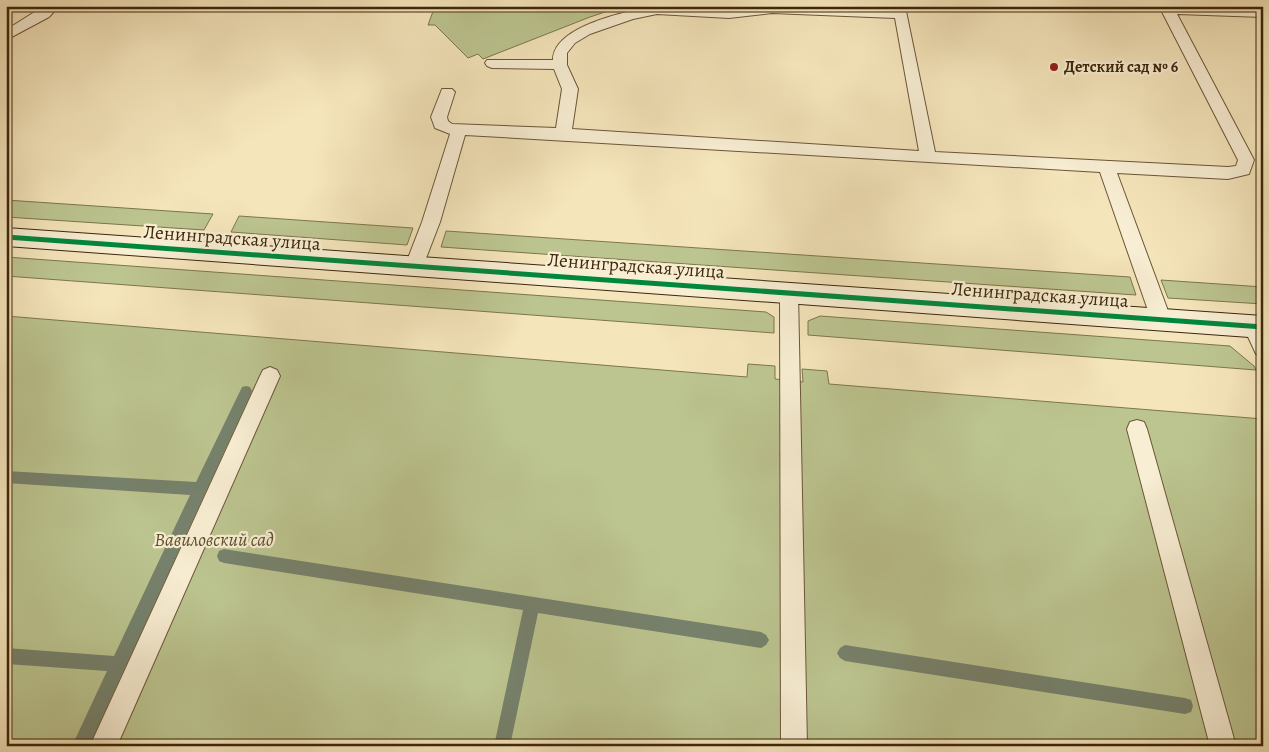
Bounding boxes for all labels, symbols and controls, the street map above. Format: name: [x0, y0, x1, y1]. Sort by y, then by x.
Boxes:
place label: Детский сад № 6: [1064, 56, 1179, 78]
marker: Детский сад № 6: [1048, 61, 1060, 73]
street label: Ленинградская улица: [142, 219, 322, 257]
street label: Ленинградская улица: [546, 247, 726, 285]
street label: Ленинградская улица: [950, 276, 1130, 314]
park label: Вавиловский сад: [154, 527, 274, 553]

